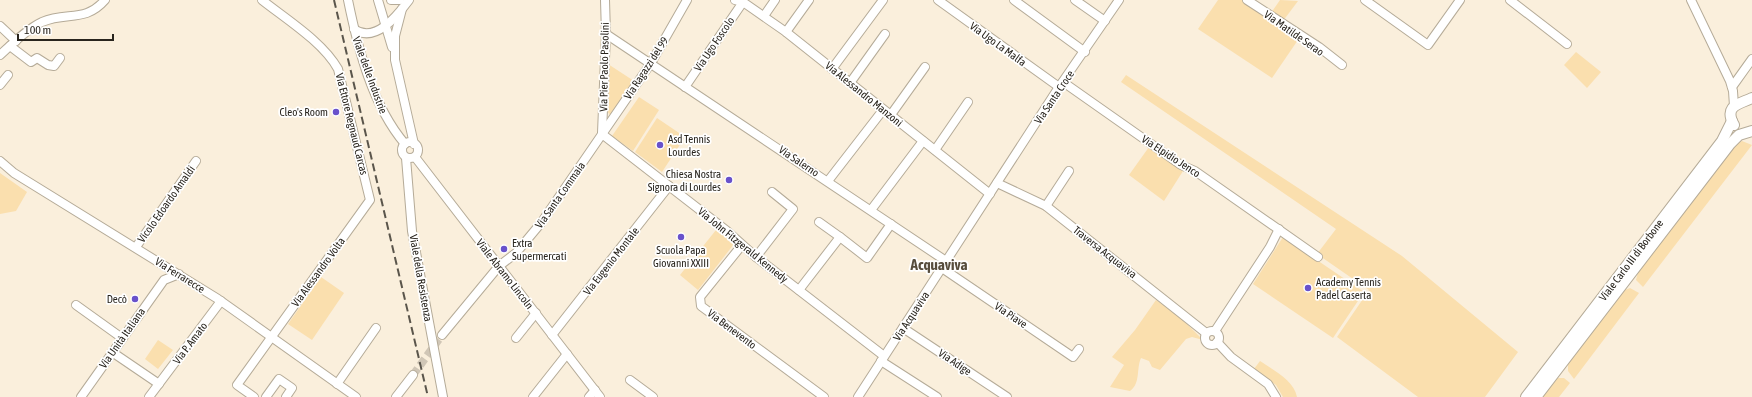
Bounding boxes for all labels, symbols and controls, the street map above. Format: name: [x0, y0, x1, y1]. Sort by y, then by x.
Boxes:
street label: Via Matilde Serao: [1262, 8, 1326, 58]
street label: Via Ugo Foscolo: [691, 15, 737, 73]
scale bar: [18, 16, 113, 42]
street label: Via Ugo La Malfa: [968, 20, 1028, 68]
street label: Via Pier Paolo Pasolini: [597, 22, 611, 112]
text: 100 m: [24, 23, 51, 37]
street label: Viale delle Industrie: [350, 35, 390, 115]
street label: Via Ragazzi del 99: [621, 35, 671, 101]
street label: Via Alessandro Manzoni: [823, 59, 905, 129]
street label: Via Santa Croce: [1032, 68, 1076, 126]
street label: Via Ettore Regnaud Carcas: [334, 72, 370, 176]
place label: Cleo's Room: [280, 106, 328, 118]
marker: Cleo's Room: [331, 107, 341, 117]
place label: Asd Tennis Lourdes: [668, 133, 710, 158]
street label: Via Elpidio Jenco: [1139, 133, 1203, 179]
marker: Asd Tennis Lourdes: [655, 140, 665, 150]
street label: Via Salerno: [777, 143, 821, 179]
street label: Via Santa Commaia: [533, 160, 587, 230]
street label: Vicolo Edoardo Amaldi: [135, 163, 197, 245]
place label: Chiesa Nostra Signora di Lourdes: [648, 168, 721, 193]
marker: Chiesa Nostra Signora di Lourdes: [724, 175, 734, 185]
street label: Via John Fitzgerald Kennedy: [696, 205, 791, 285]
street label: Viale Carlo III di Borbone: [1597, 217, 1665, 303]
street label: Traversa Acquaviva: [1071, 224, 1139, 280]
street label: Via Eugenio Montale: [581, 225, 641, 297]
marker: Scuola Papa Giovanni XXIII: [676, 232, 686, 242]
street label: Viale della Resistenza: [407, 233, 435, 323]
street label: Via Alessandro Volta: [289, 235, 347, 309]
street label: Viale Abramo Lincoln: [474, 237, 536, 311]
place label: Extra Supermercati: [512, 237, 566, 262]
marker: Extra Supermercati: [499, 244, 509, 254]
place label: Scuola Papa Giovanni XXIII: [653, 244, 709, 269]
street label: Via Ferrarecce: [153, 255, 207, 295]
district label: Acquaviva: [910, 256, 967, 273]
place label: Academy Tennis Padel Caserta: [1316, 276, 1381, 301]
marker: Academy Tennis Padel Caserta: [1303, 283, 1313, 293]
street label: Via Acquaviva: [891, 289, 931, 343]
place label: Decò: [107, 293, 127, 305]
marker: Decò: [130, 294, 140, 304]
street label: Via Piave: [992, 300, 1030, 330]
street label: Via Unità Italiana: [97, 306, 147, 370]
street label: Via Benevento: [705, 307, 759, 351]
street label: Via P. Amato: [171, 320, 209, 366]
street label: Via Adige: [936, 347, 974, 377]

